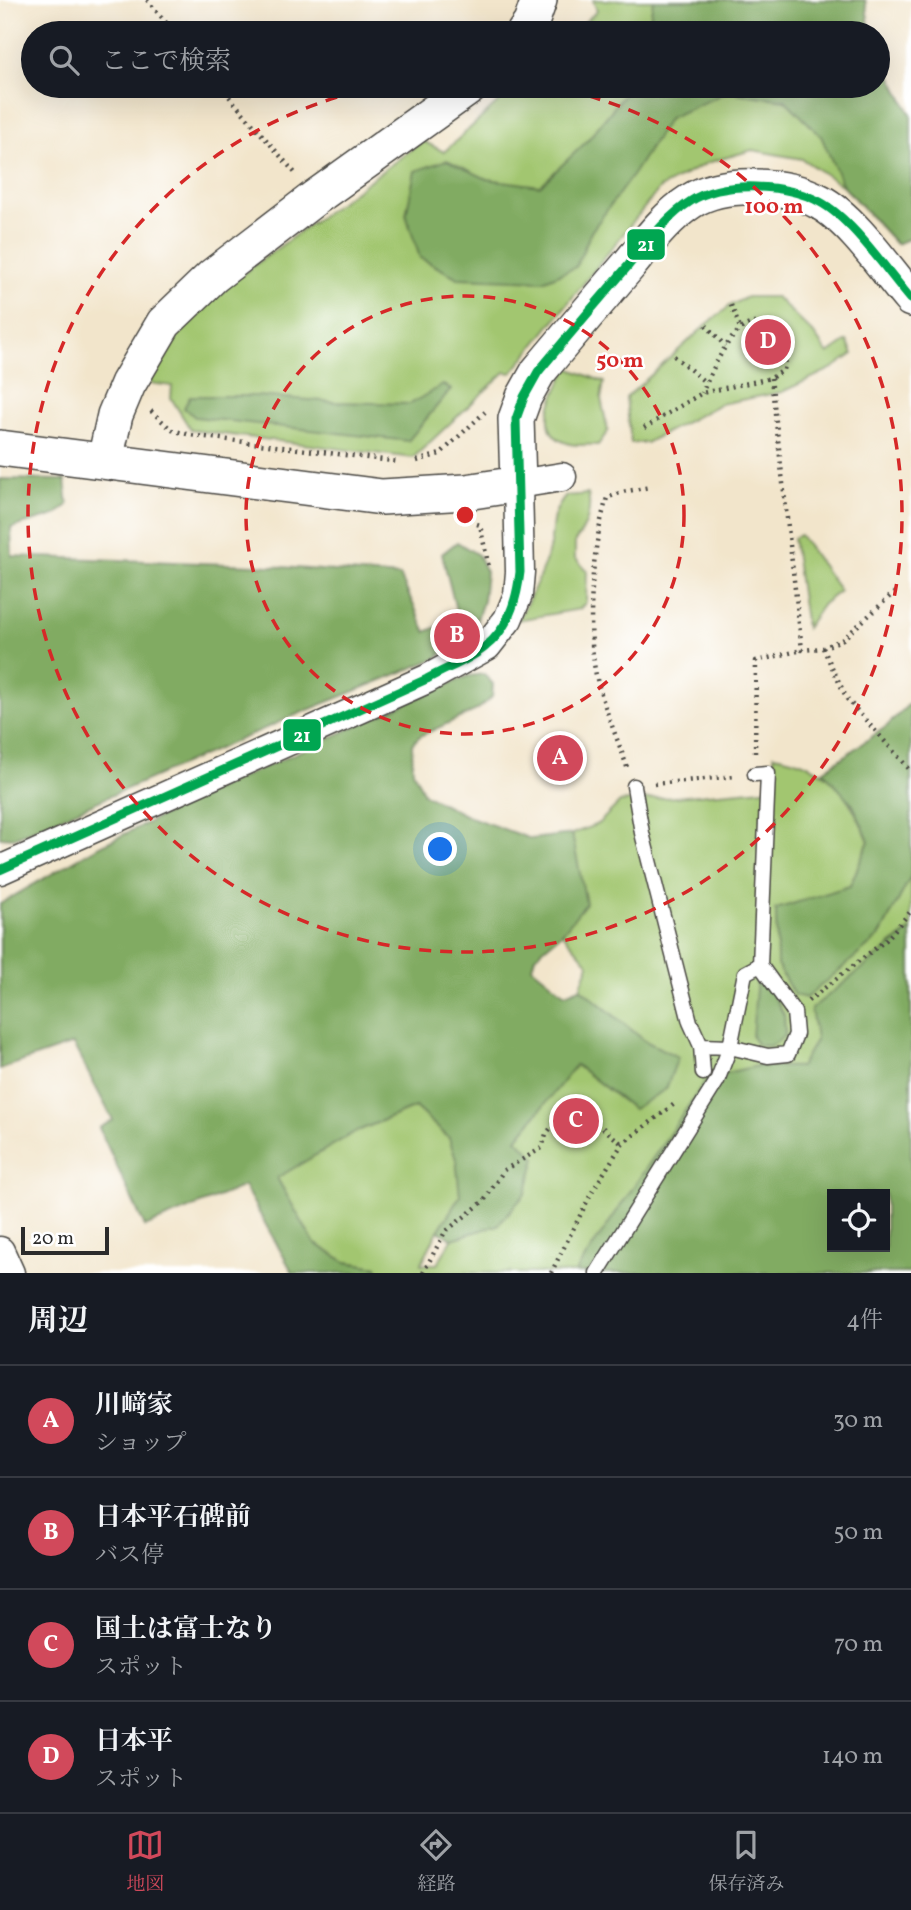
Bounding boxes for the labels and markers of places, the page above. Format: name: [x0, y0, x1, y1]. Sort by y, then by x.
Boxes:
pin: D: [745, 316, 791, 368]
centre of rings: [453, 503, 477, 527]
pin: B: [434, 610, 480, 662]
pin: A: [537, 732, 583, 784]
pin: C: [553, 1095, 599, 1147]

